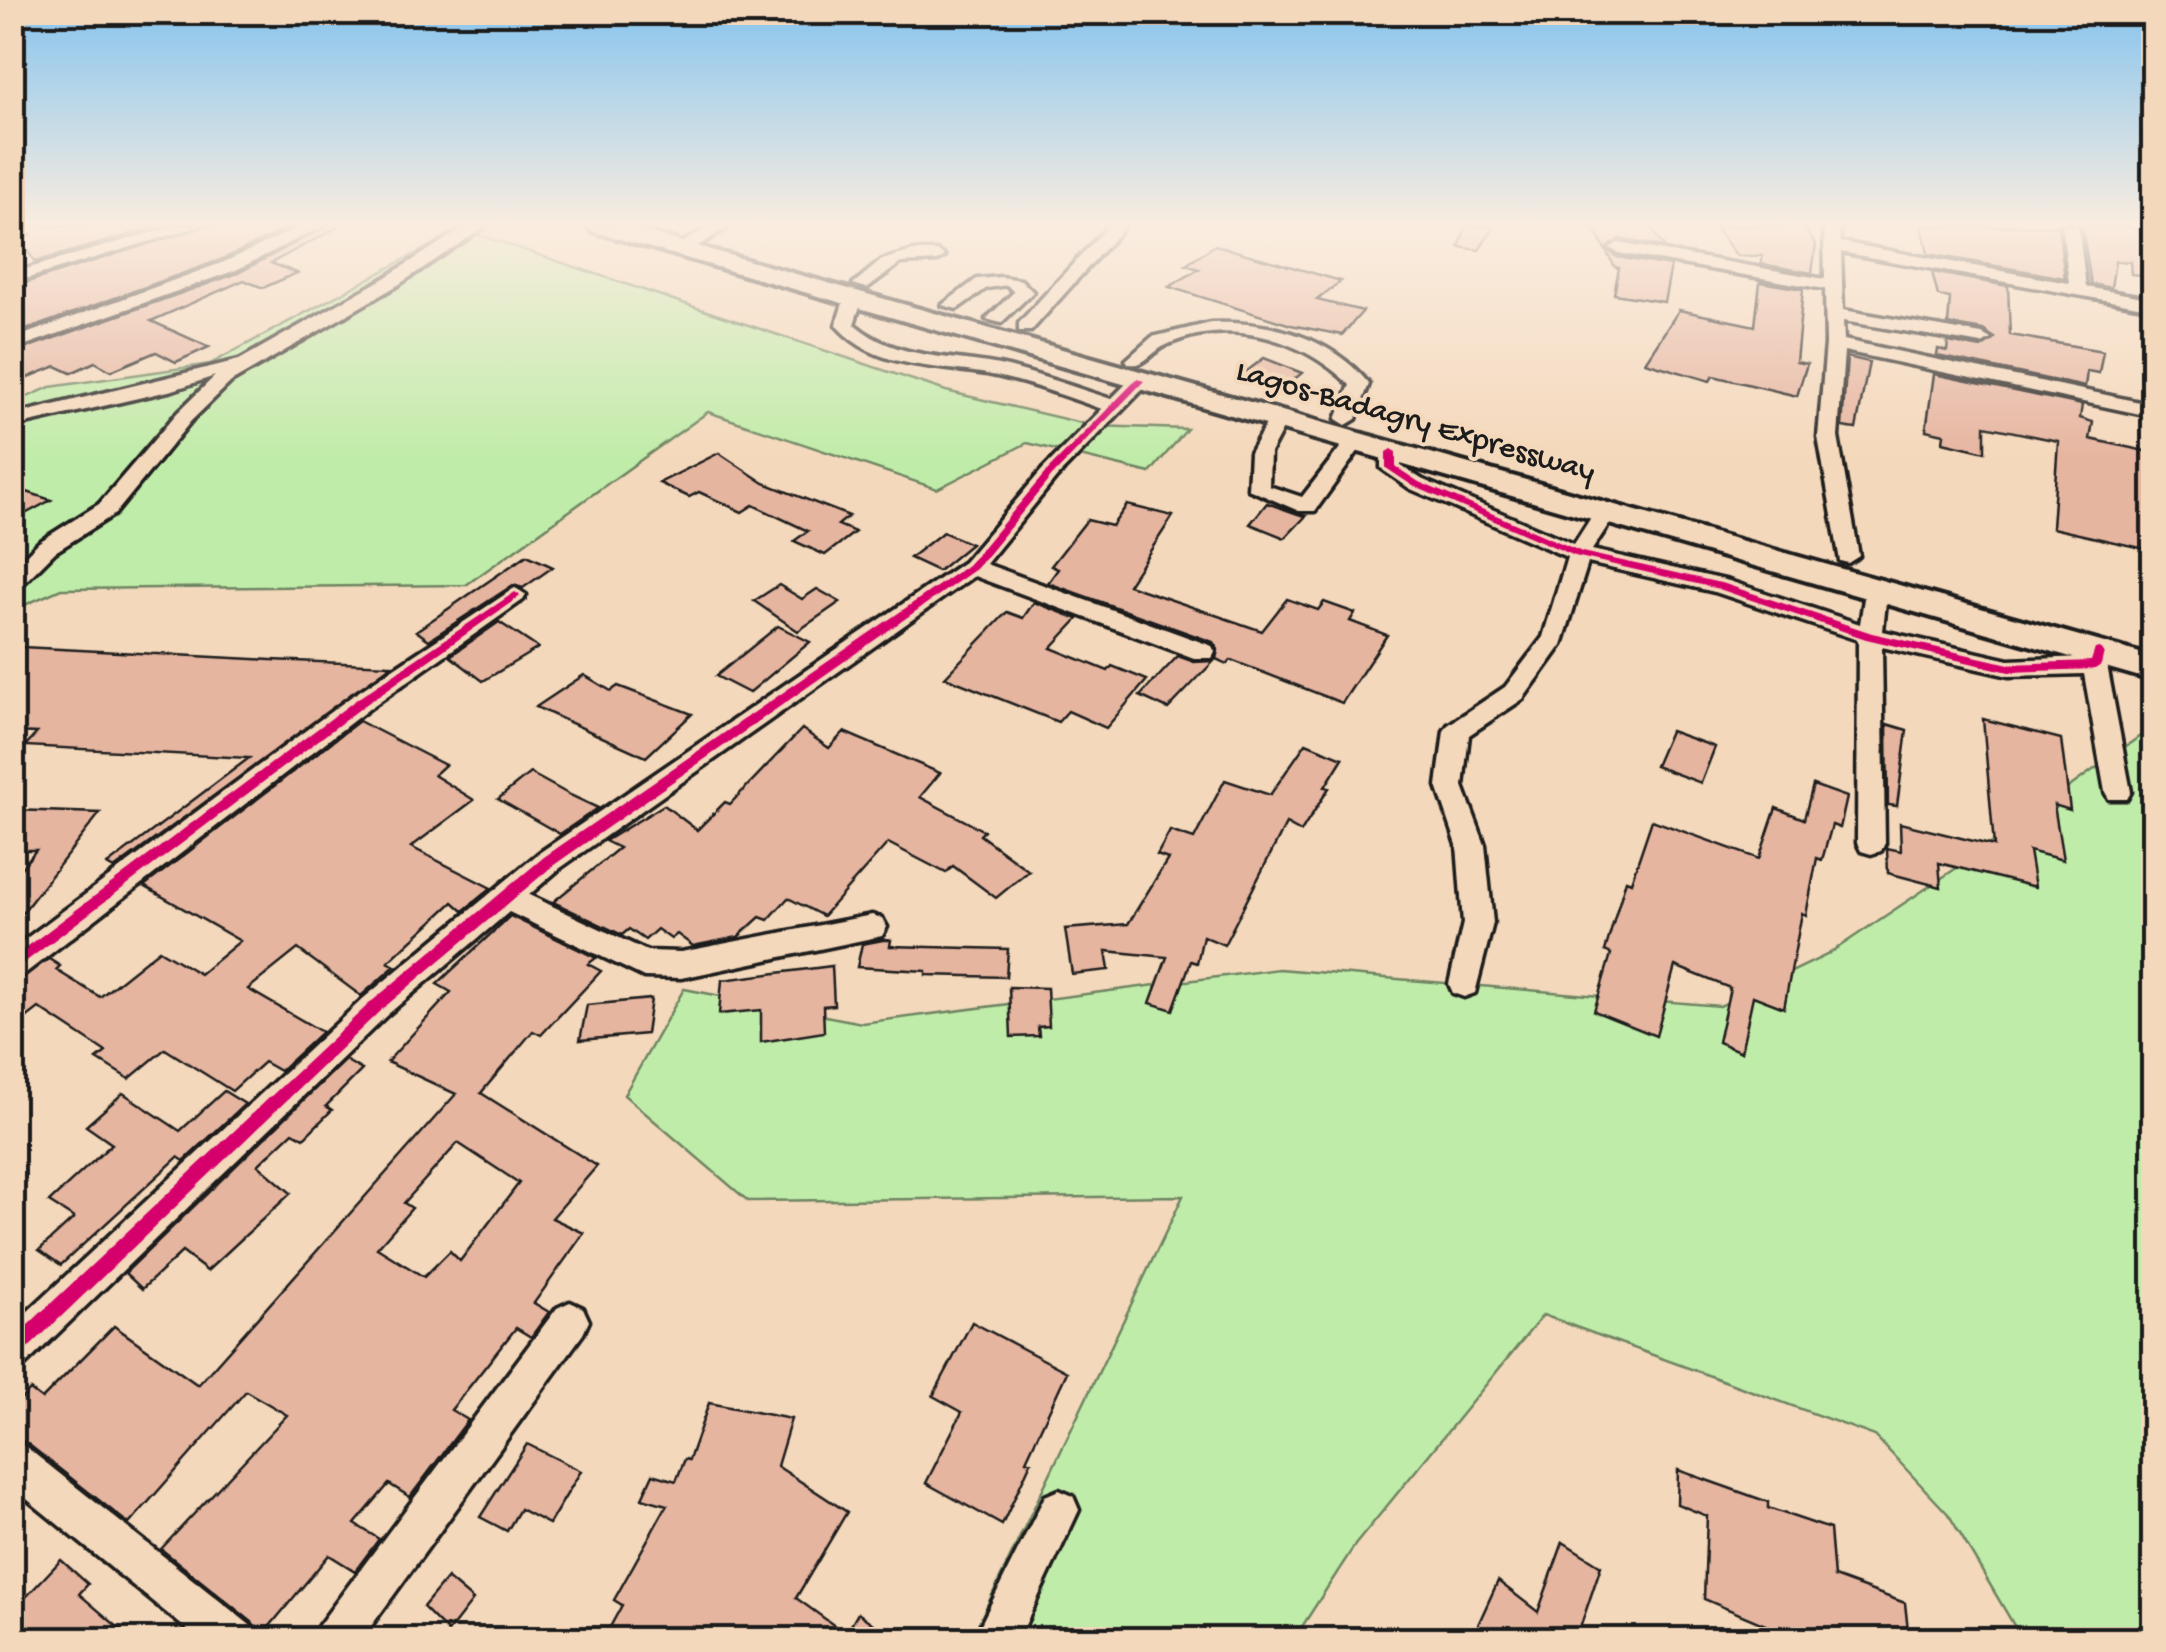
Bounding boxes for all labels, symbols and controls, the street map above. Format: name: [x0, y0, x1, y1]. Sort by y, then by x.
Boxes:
street label: Lagos-Badagry Expressway: [1231, 353, 1599, 493]

